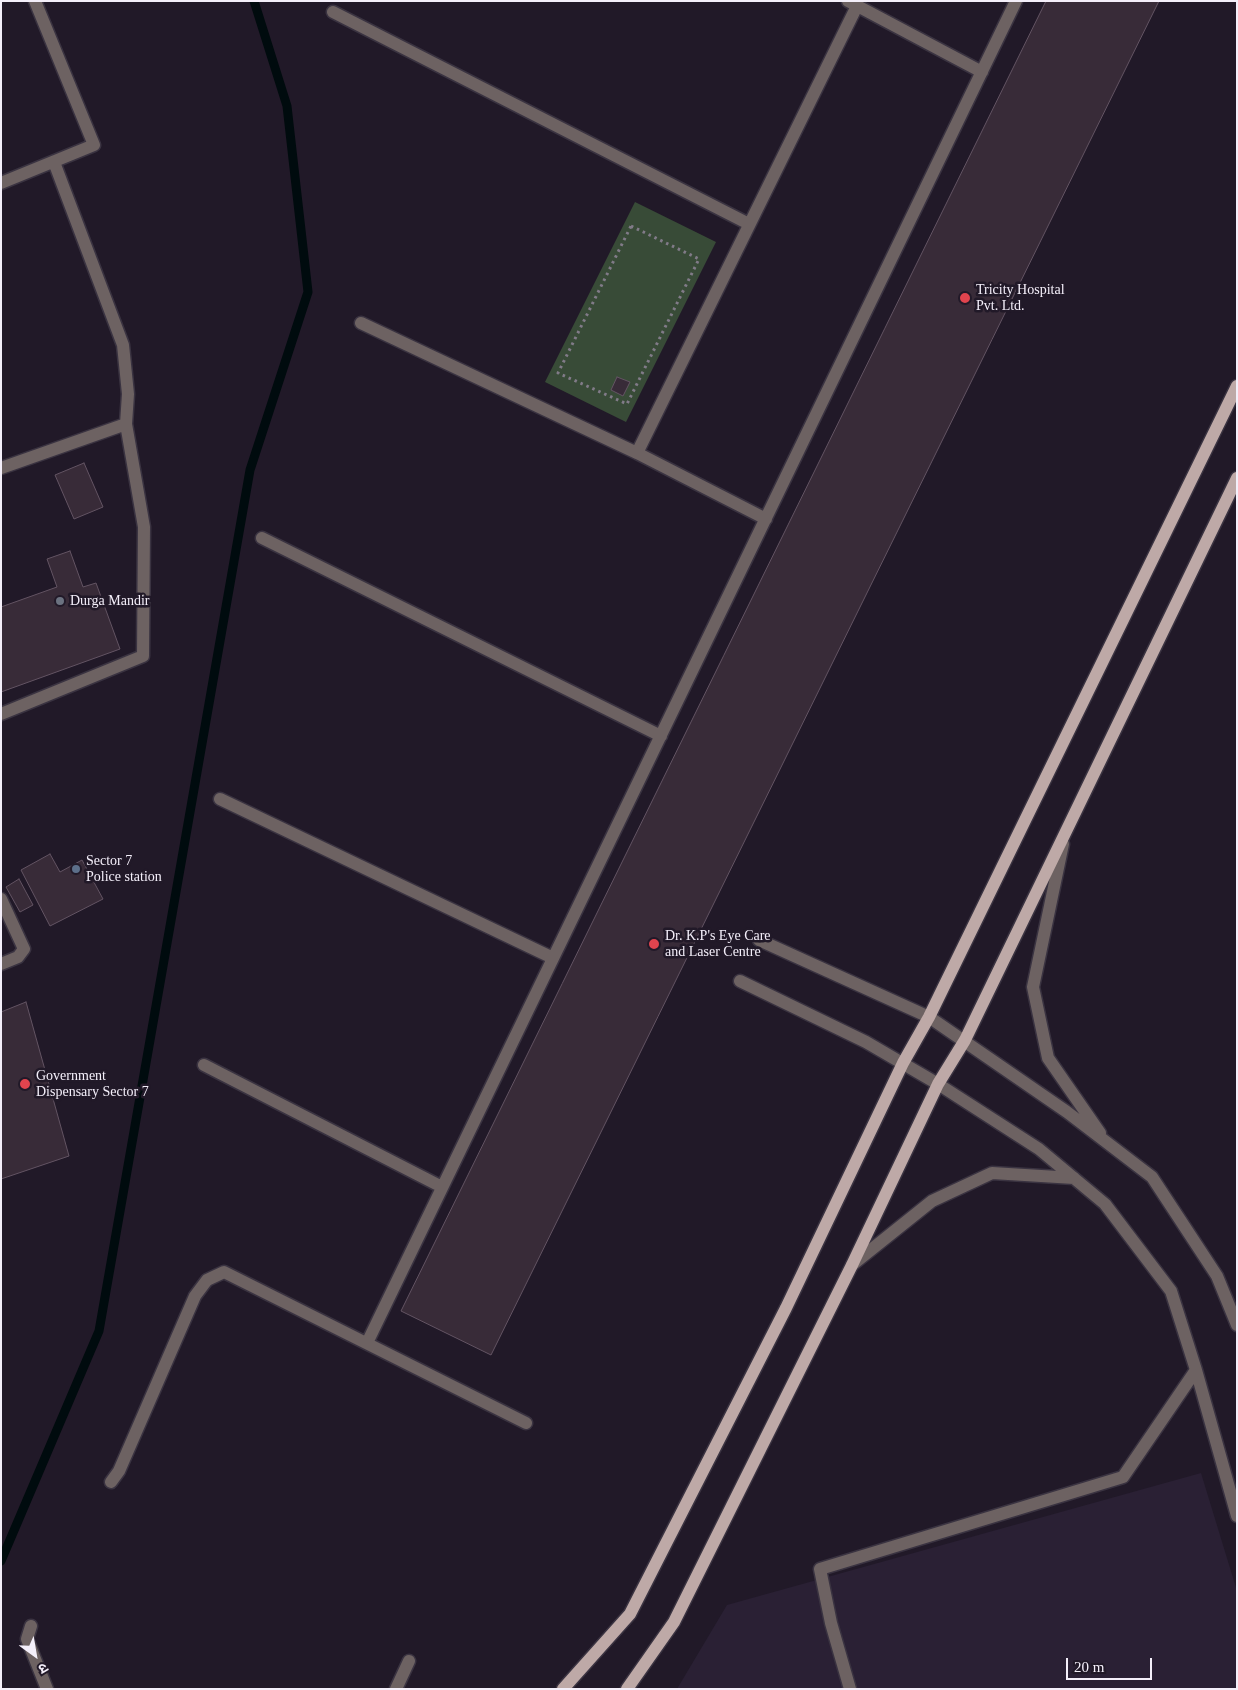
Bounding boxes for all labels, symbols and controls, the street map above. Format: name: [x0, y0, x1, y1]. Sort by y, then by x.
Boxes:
place label: Tricity Hospital Pvt. Ltd.: [976, 282, 1065, 314]
marker: Tricity Hospital Pvt. Ltd.: [958, 291, 972, 305]
place label: Durga Mandir: [70, 593, 149, 609]
marker: Durga Mandir: [54, 595, 66, 607]
place label: Sector 7 Police station: [86, 853, 162, 886]
marker: Sector 7 Police station: [70, 863, 82, 875]
place label: Dr. K.P's Eye Care and Laser Centre: [665, 928, 771, 960]
marker: Dr. K.P's Eye Care and Laser Centre: [647, 937, 661, 951]
place label: Government Dispensary Sector 7: [36, 1068, 149, 1100]
marker: Government Dispensary Sector 7: [18, 1077, 32, 1091]
north arrow: [10, 1630, 60, 1680]
scale bar: [1068, 1648, 1154, 1680]
text: 20 m: [1074, 1659, 1104, 1675]
text: उ: [36, 1660, 51, 1677]

